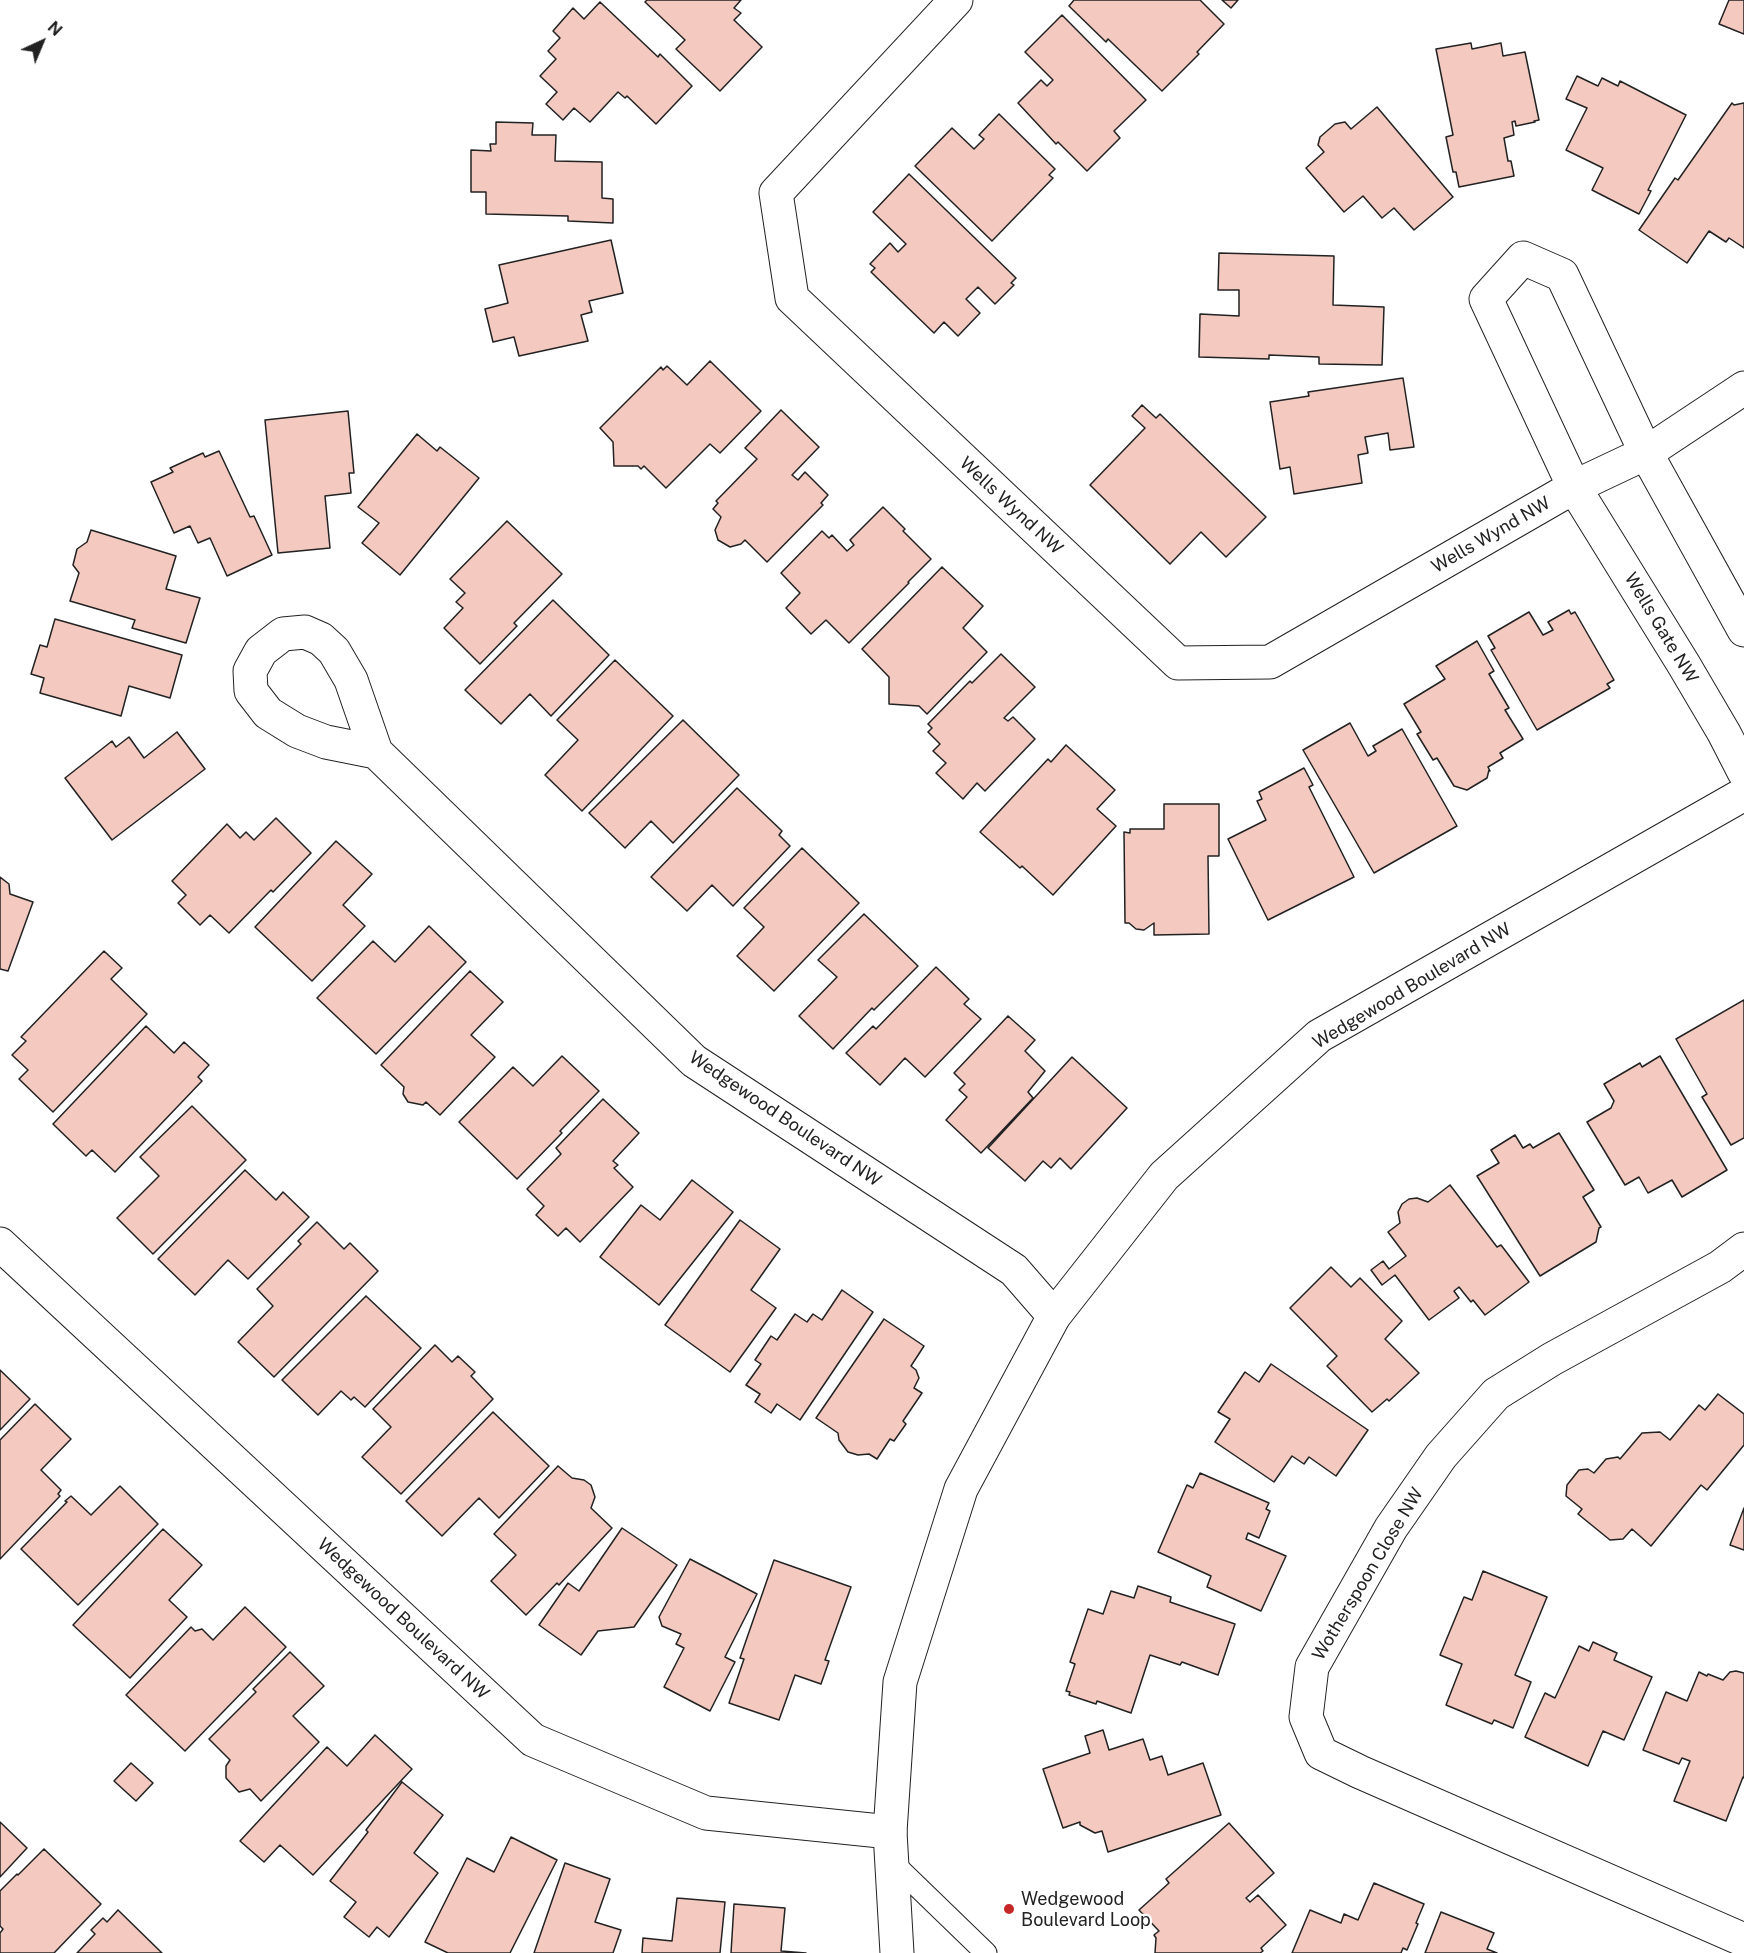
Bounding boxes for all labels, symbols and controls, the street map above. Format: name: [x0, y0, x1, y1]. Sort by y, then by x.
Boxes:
north arrow: [12, 12, 72, 72]
text: N: [44, 18, 66, 40]
street label: Wells Wynd NW: [955, 453, 1067, 559]
street label: Wells Wynd NW: [1428, 492, 1554, 578]
street label: Wells Gate NW: [1619, 569, 1703, 687]
street label: Wedgewood Boulevard NW: [1309, 918, 1515, 1054]
street label: Wedgewood Boulevard NW: [685, 1047, 885, 1191]
street label: Wotherspoon Close NW: [1308, 1484, 1428, 1664]
street label: Wedgewood Boulevard NW: [313, 1534, 493, 1704]
place label: Wedgewood Boulevard Loop: [1021, 1888, 1151, 1930]
marker: Wedgewood Boulevard Loop: [1002, 1902, 1016, 1916]

